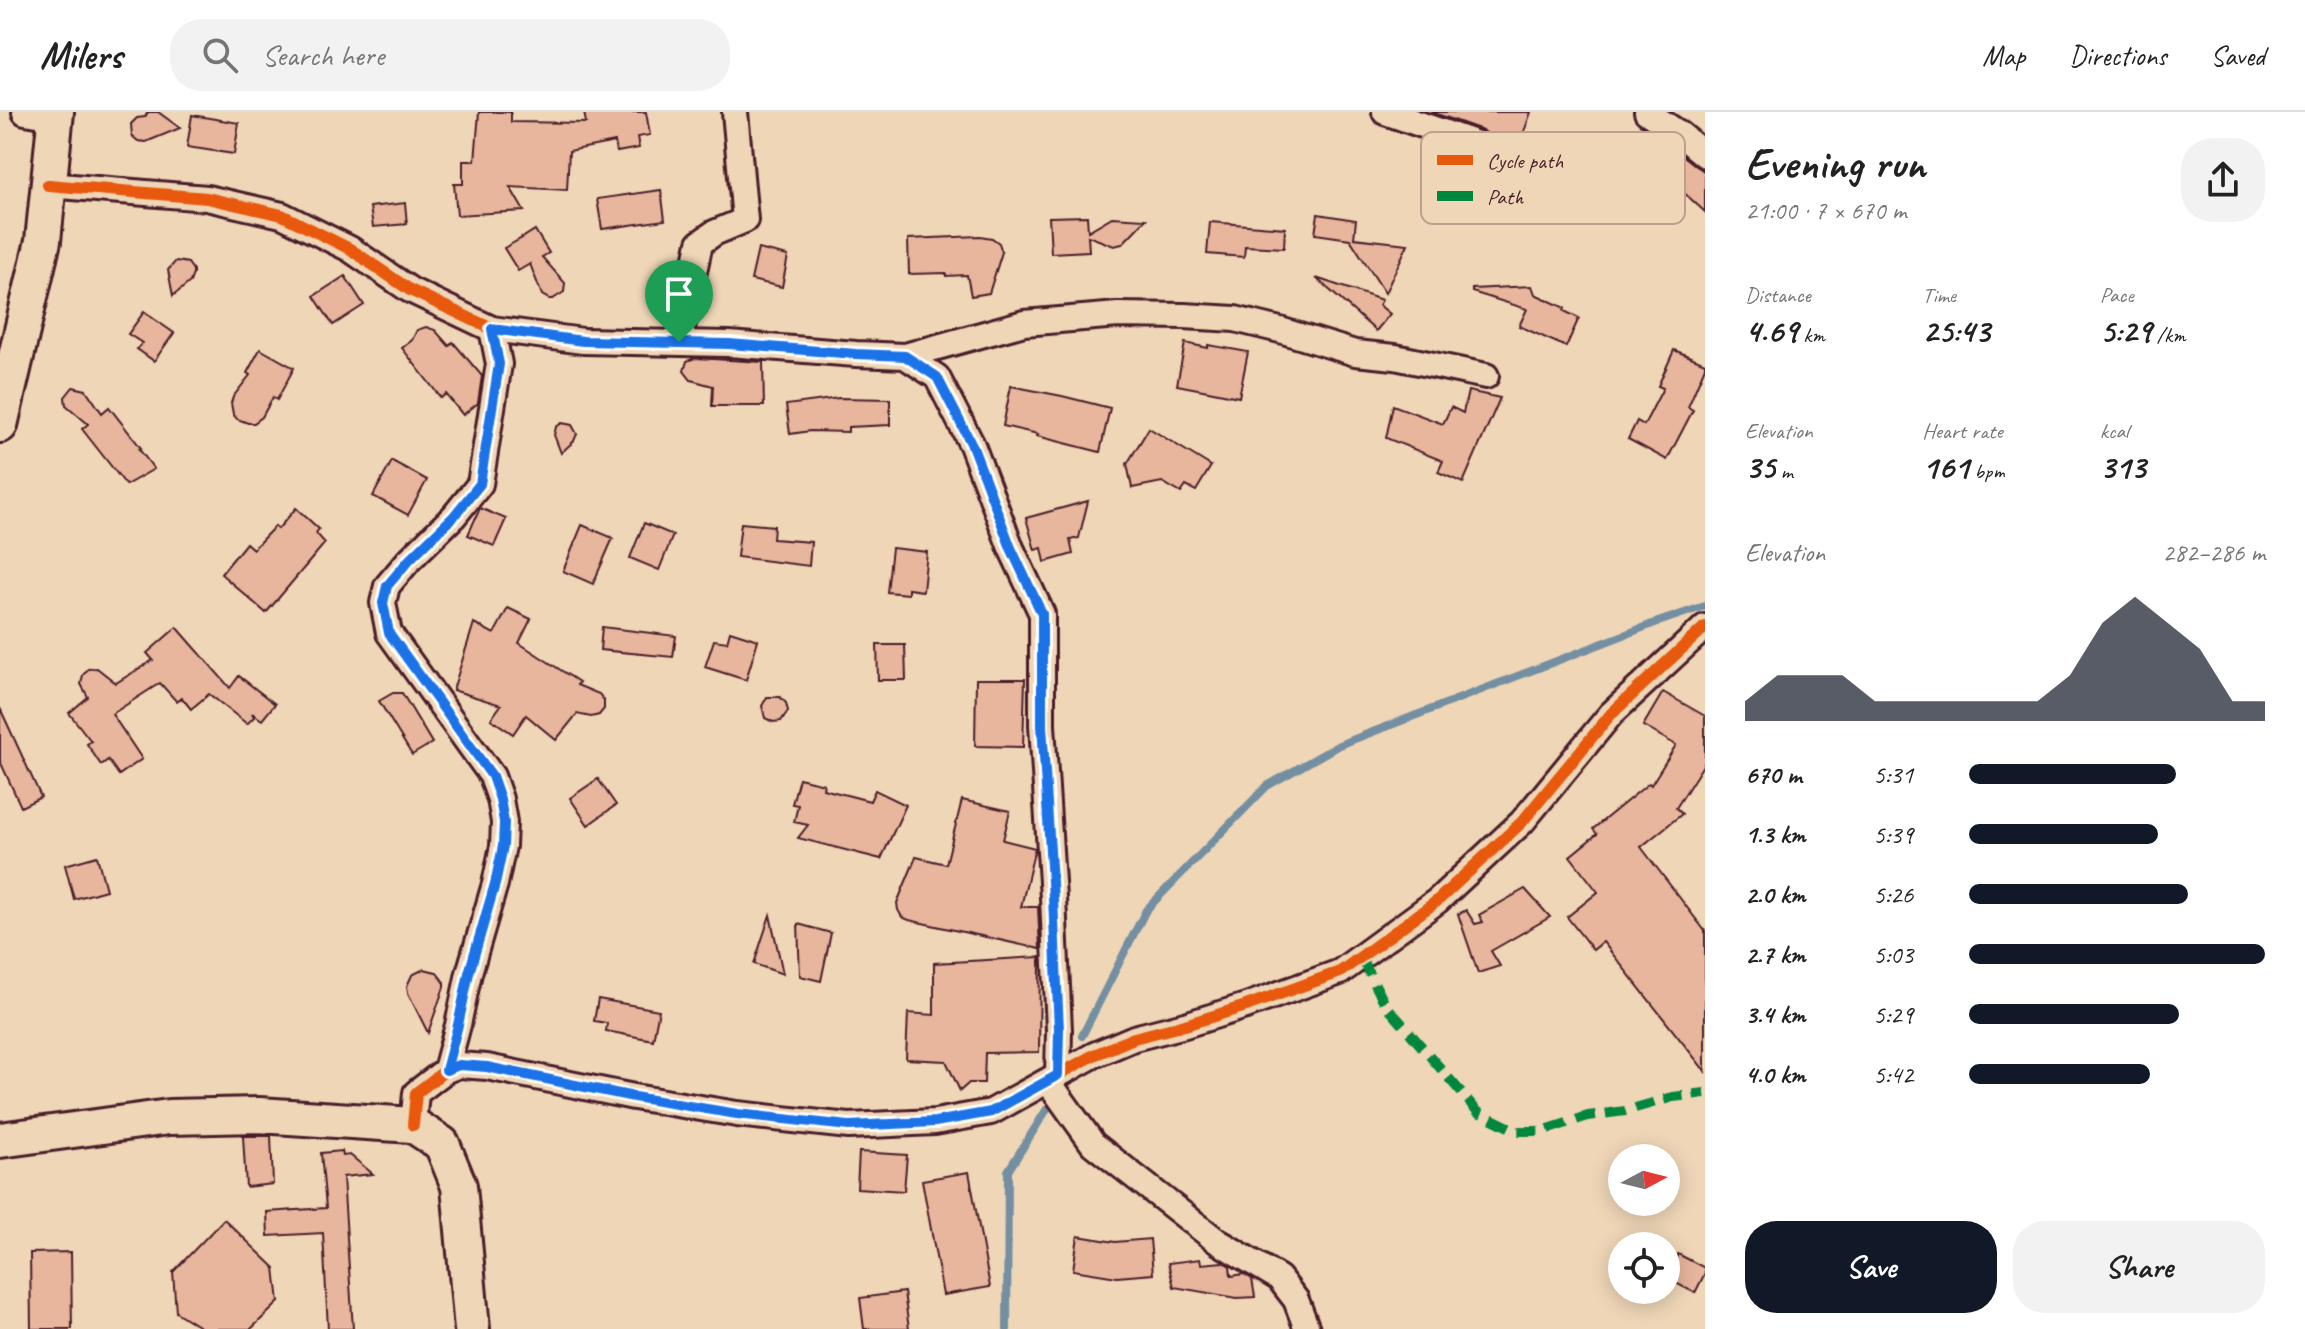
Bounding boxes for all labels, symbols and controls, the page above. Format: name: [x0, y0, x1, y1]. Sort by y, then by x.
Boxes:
search box: [170, 19, 730, 91]
text: Milers: [40, 32, 122, 79]
icon: search: [198, 33, 242, 77]
text: Search here: [262, 36, 384, 74]
text: Map: [1982, 38, 2025, 73]
text: Directions: [2069, 38, 2167, 73]
text: Saved: [2211, 38, 2265, 73]
legend: [1421, 132, 1685, 224]
text: Evening run: [1745, 136, 1925, 191]
button: share: [2181, 138, 2265, 222]
text: Cycle path: [1487, 147, 1564, 175]
text: Path: [1487, 183, 1524, 211]
text: 21:00 · 7 × 670 m: [1745, 194, 1906, 227]
pin: [645, 260, 713, 342]
icon: arrive: [657, 272, 701, 316]
text: Distance: [1745, 281, 1811, 309]
text: Time: [1922, 281, 1956, 309]
text: Pace: [2100, 281, 2134, 309]
text: 4.69: [1745, 309, 1798, 352]
text: 25:43: [1922, 309, 1990, 352]
text: 5:29: [2100, 309, 2151, 352]
text: km: [1798, 321, 1825, 349]
text: /km: [2151, 321, 2185, 349]
text: Elevation: [1745, 417, 1813, 445]
text: Heart rate: [1922, 417, 2003, 445]
text: kcal: [2100, 417, 2129, 445]
text: 35: [1745, 445, 1775, 488]
text: 161: [1922, 445, 1969, 488]
text: 313: [2100, 445, 2146, 488]
text: m: [1775, 457, 1793, 485]
text: bpm: [1969, 457, 2004, 485]
text: Elevation: [1745, 536, 1825, 569]
text: 282–286 m: [2162, 536, 2265, 569]
text: 670 m: [1745, 758, 1802, 791]
text: 5:31: [1873, 758, 1913, 791]
text: 1.3 km: [1745, 818, 1805, 851]
text: 5:39: [1873, 818, 1913, 851]
text: 2.0 km: [1745, 878, 1805, 911]
text: 5:26: [1873, 878, 1913, 911]
text: 2.7 km: [1745, 938, 1805, 971]
text: 5:03: [1873, 938, 1913, 971]
text: 3.4 km: [1745, 998, 1805, 1031]
text: 5:29: [1873, 998, 1913, 1031]
text: 4.0 km: [1745, 1058, 1805, 1091]
text: 5:42: [1873, 1058, 1913, 1091]
north arrow: [1608, 1144, 1680, 1216]
map controls: [1608, 1144, 1680, 1304]
button: Save: [1745, 1221, 1997, 1313]
button: Share: [2013, 1221, 2265, 1313]
button: locate: [1608, 1232, 1680, 1304]

